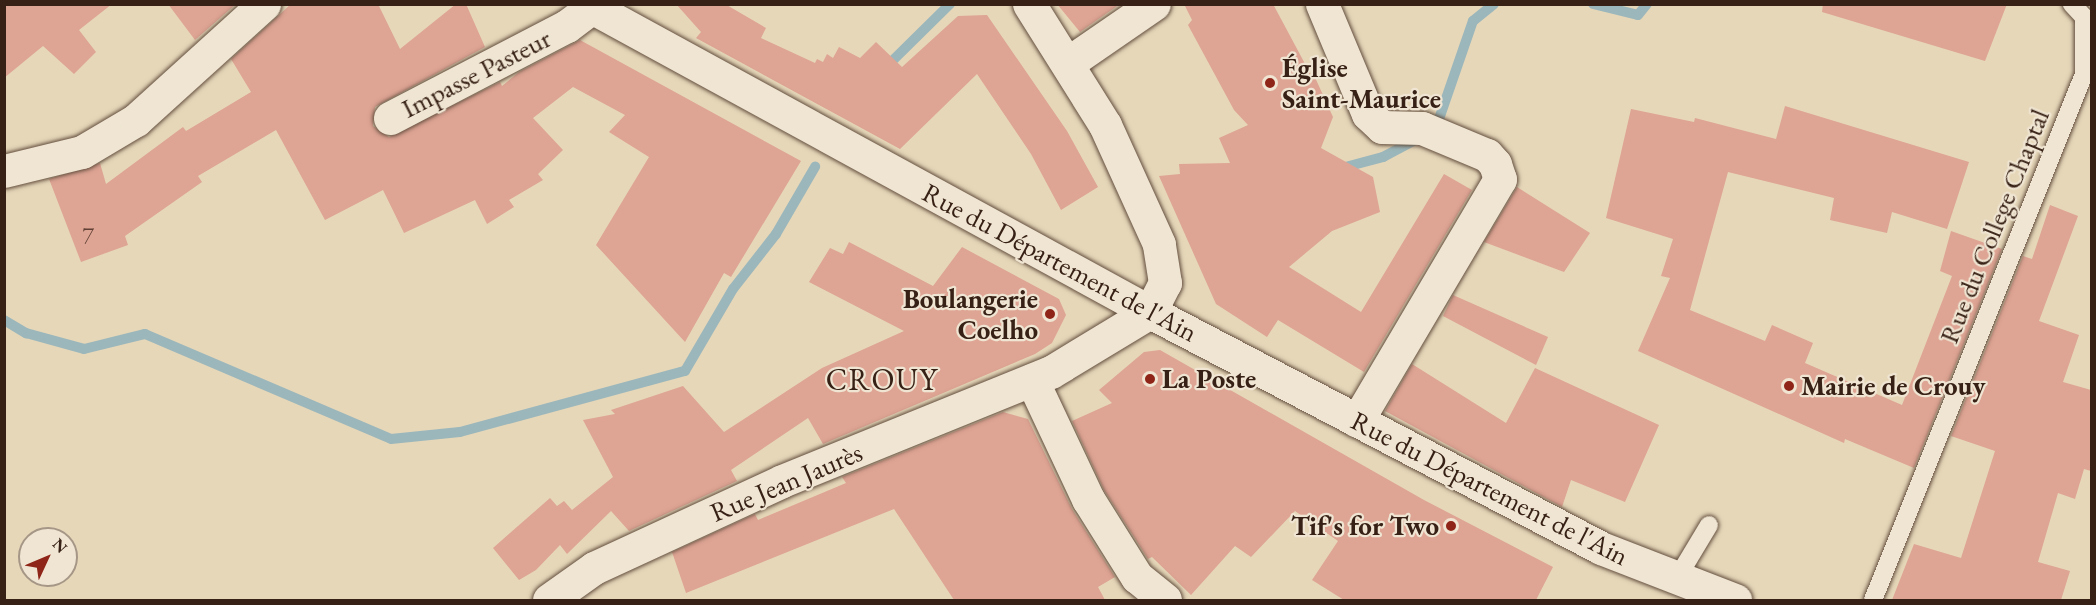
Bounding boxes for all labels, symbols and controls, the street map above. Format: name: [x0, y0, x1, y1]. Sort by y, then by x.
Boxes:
street label: Impasse Pasteur: [396, 22, 556, 124]
place label: Église Saint-Maurice: [1282, 51, 1441, 114]
marker: Église Saint-Maurice: [1263, 76, 1277, 90]
street label: Rue du College Chaptal: [1932, 104, 2056, 348]
street label: Rue du Département de l'Ain: [917, 176, 1203, 348]
house number: 7: [82, 222, 94, 250]
place label: Boulangerie Coelho: [903, 282, 1038, 345]
marker: Boulangerie Coelho: [1043, 307, 1057, 321]
district label: CROUY: [826, 362, 938, 398]
place label: La Poste: [1162, 363, 1256, 395]
place label: Mairie de Crouy: [1801, 370, 1985, 402]
marker: La Poste: [1143, 372, 1157, 386]
marker: Mairie de Crouy: [1782, 379, 1796, 393]
street label: Rue du Département de l'Ain: [1346, 404, 1634, 572]
street label: Rue Jean Jaurès: [705, 435, 867, 529]
place label: Tif's for Two: [1291, 510, 1439, 542]
marker: Tif's for Two: [1444, 519, 1458, 533]
north arrow: [18, 527, 78, 587]
text: N: [48, 534, 72, 557]

